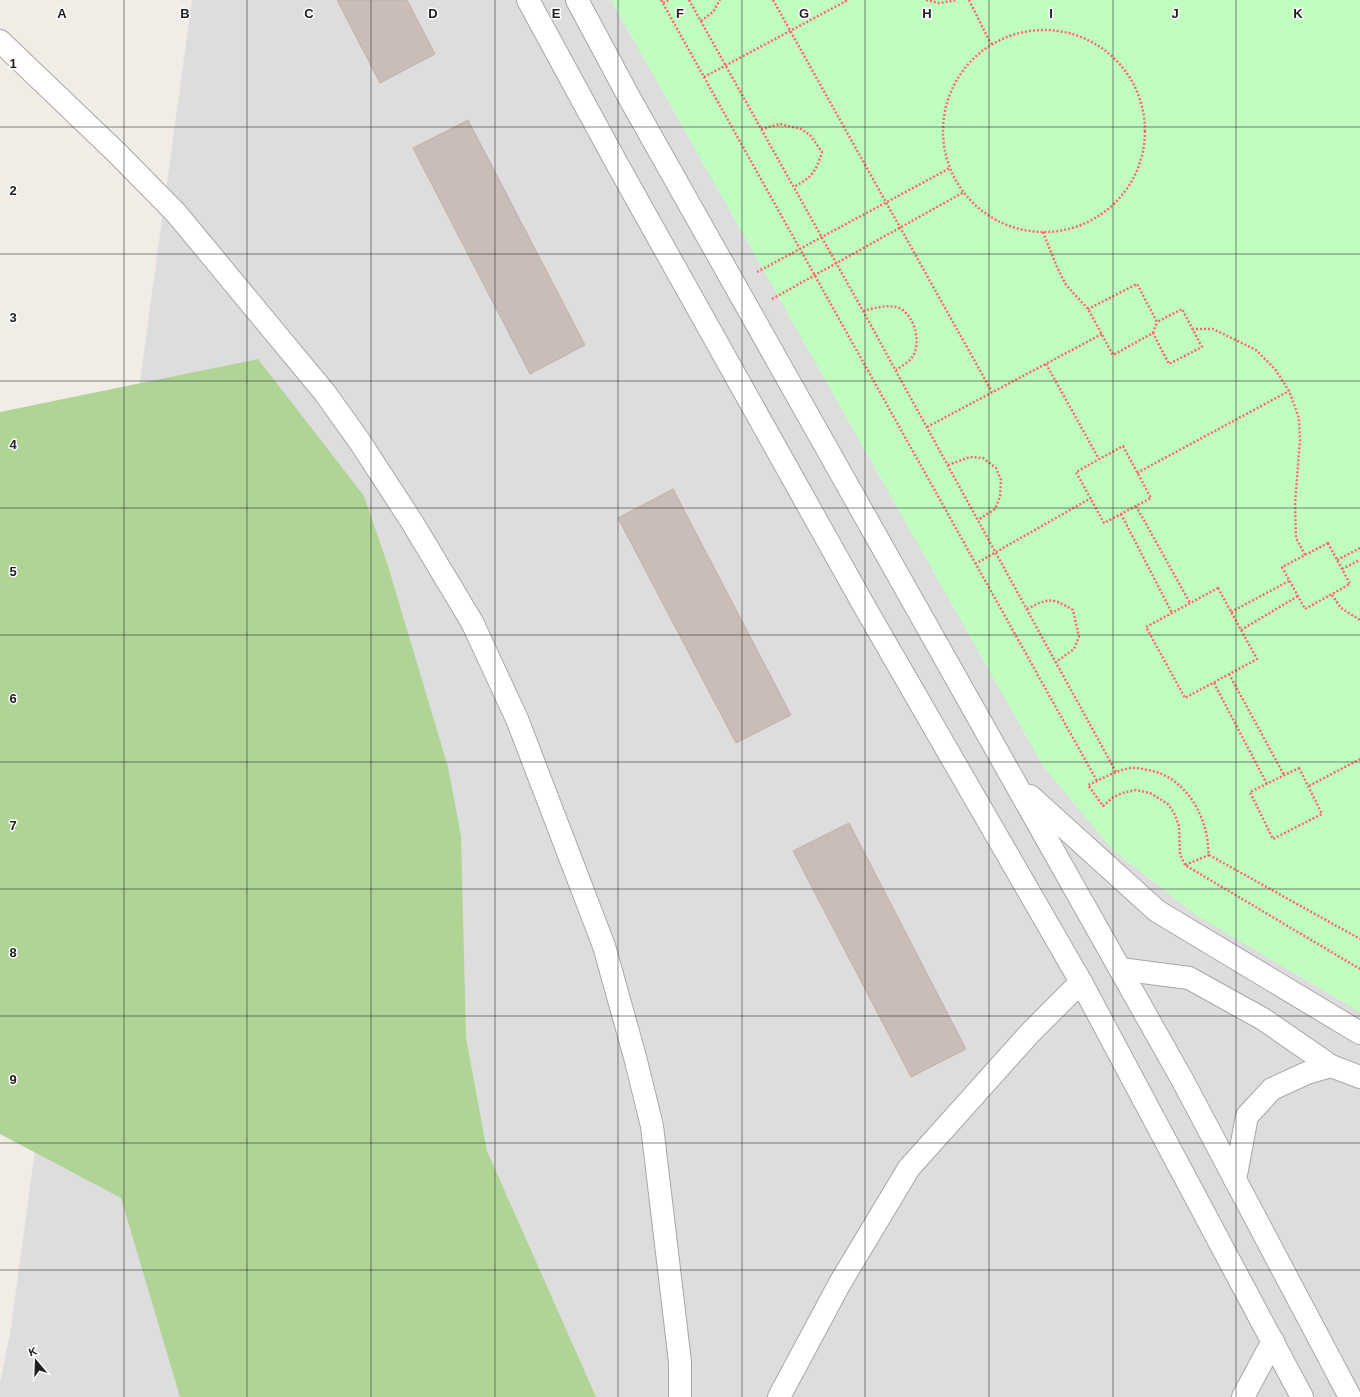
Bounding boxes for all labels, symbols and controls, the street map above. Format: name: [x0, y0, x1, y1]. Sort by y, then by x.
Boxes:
text: A: [57, 6, 67, 21]
text: B: [180, 6, 190, 21]
text: C: [304, 6, 314, 21]
text: D: [428, 6, 438, 21]
text: E: [552, 6, 561, 21]
text: F: [676, 6, 684, 21]
text: G: [799, 6, 809, 21]
text: H: [922, 6, 932, 21]
text: I: [1049, 6, 1053, 21]
text: J: [1171, 6, 1179, 21]
text: K: [1293, 6, 1303, 21]
text: 1: [9, 56, 17, 71]
text: 2: [9, 183, 17, 198]
text: 3: [9, 310, 17, 325]
text: 4: [9, 437, 17, 452]
text: 5: [9, 564, 17, 579]
text: 6: [9, 691, 17, 706]
text: 7: [9, 818, 17, 833]
text: 8: [9, 945, 17, 960]
text: 9: [9, 1072, 17, 1087]
north arrow: [16, 1341, 56, 1381]
text: K: [27, 1345, 39, 1359]

